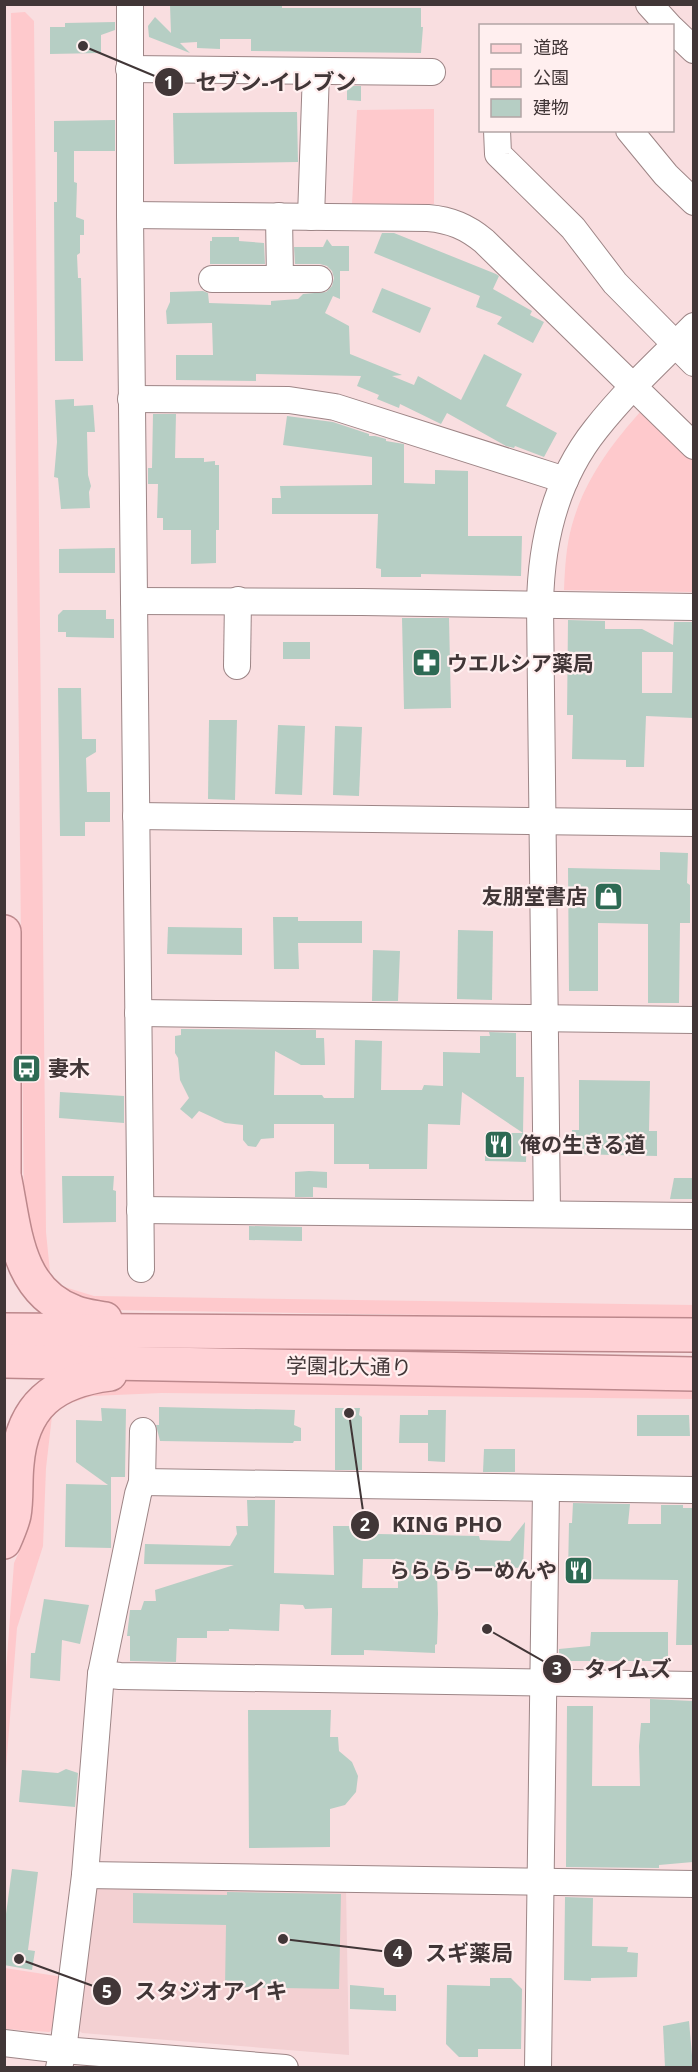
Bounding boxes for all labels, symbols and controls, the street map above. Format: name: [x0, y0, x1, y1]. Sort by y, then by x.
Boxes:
legend: [479, 24, 674, 132]
text: 道路: [533, 35, 569, 59]
callout: セブン-イレブン: [154, 62, 369, 102]
text: 公園: [533, 65, 569, 89]
text: セブン-イレブン: [195, 66, 357, 96]
text: 1: [164, 70, 174, 94]
text: 建物: [533, 95, 569, 119]
pharmacy icon: ウエルシア薬局: [410, 647, 442, 679]
place label: ウエルシア薬局: [447, 649, 594, 677]
shop icon: 友朋堂書店: [592, 880, 624, 912]
place label: 友朋堂書店: [482, 882, 587, 910]
bus stop icon: 妻木: [11, 1052, 43, 1084]
place label: 妻木: [48, 1054, 90, 1082]
restaurant icon: 俺の生きる道: [483, 1128, 515, 1160]
place label: 俺の生きる道: [520, 1130, 646, 1158]
street label: 学園北大通り: [286, 1351, 412, 1381]
callout: KING PHO: [350, 1505, 515, 1545]
text: KING PHO: [392, 1508, 502, 1538]
text: 2: [360, 1512, 370, 1536]
restaurant icon: ららららーめんや: [562, 1554, 594, 1586]
place label: ららららーめんや: [389, 1556, 557, 1584]
callout: タイムズ: [542, 1649, 684, 1689]
text: タイムズ: [584, 1653, 672, 1683]
text: 3: [552, 1656, 562, 1680]
callout: スギ薬局: [383, 1933, 525, 1973]
text: スギ薬局: [425, 1937, 513, 1967]
text: 4: [393, 1940, 403, 1964]
callout: スタジオアイキ: [92, 1971, 300, 2011]
text: スタジオアイキ: [135, 1975, 287, 2005]
text: 5: [102, 1979, 112, 2003]

